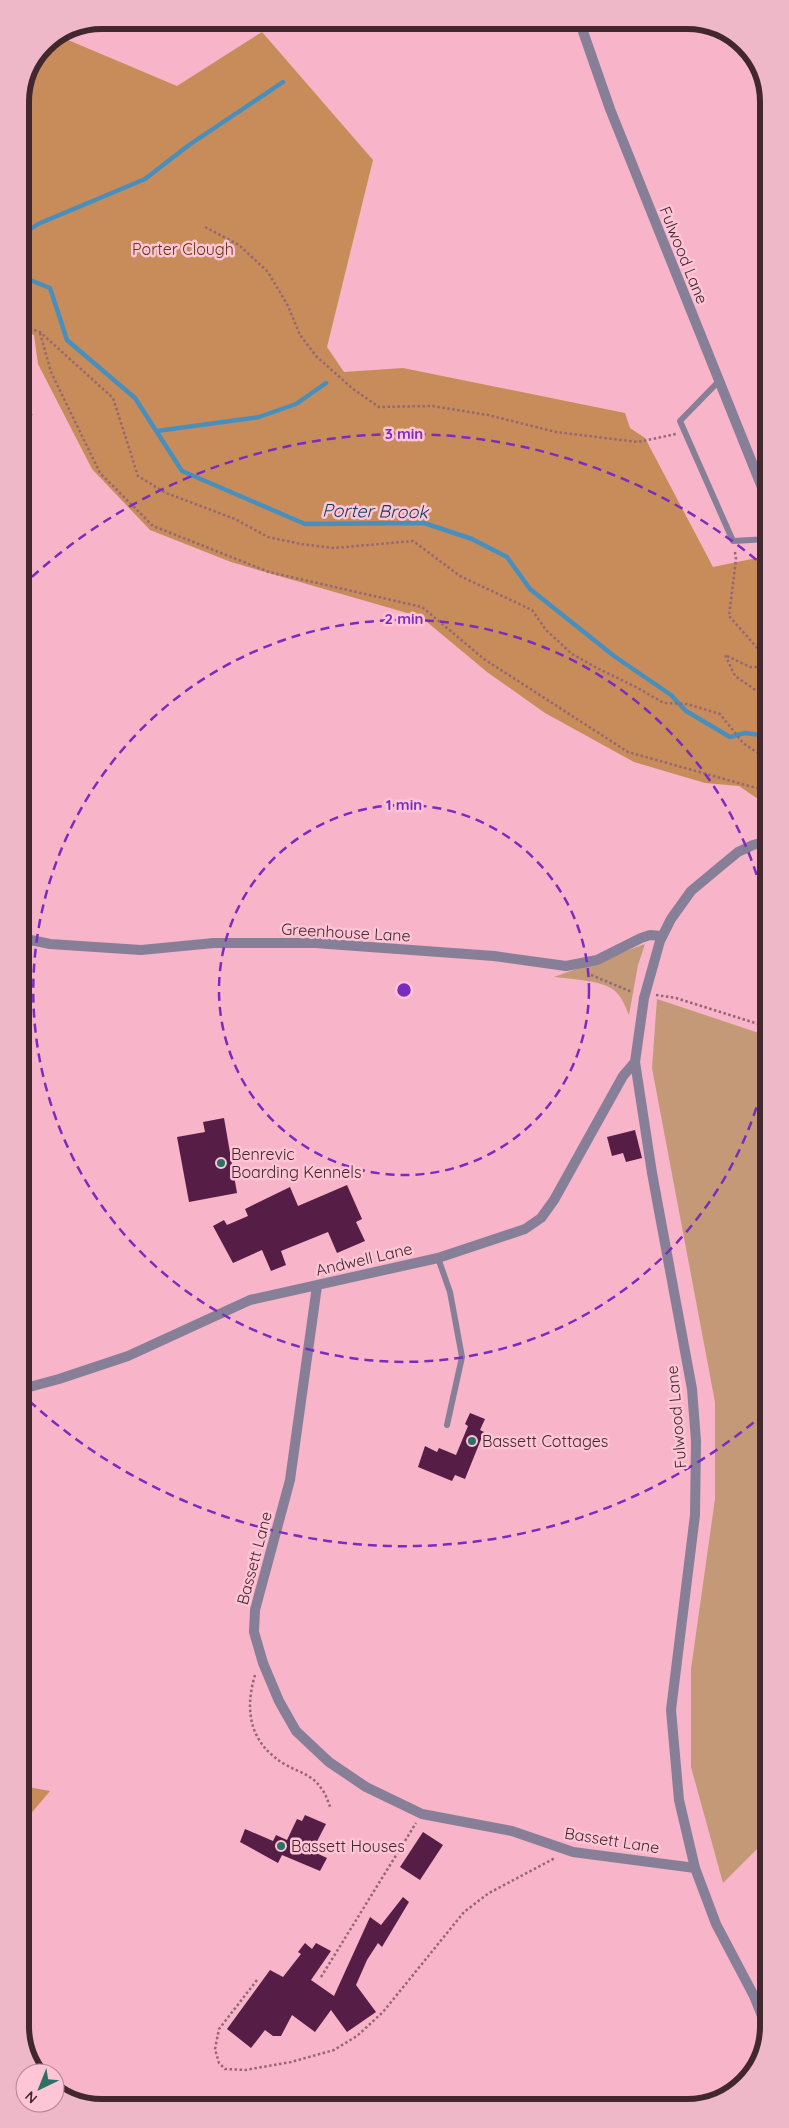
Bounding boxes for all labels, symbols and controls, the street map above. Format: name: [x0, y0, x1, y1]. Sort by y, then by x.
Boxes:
street label: Fulwood Lane: [655, 203, 713, 307]
park label: Porter Clough: [132, 239, 234, 259]
text: 3 min: [385, 424, 423, 443]
water label: Porter Brook: [322, 499, 430, 523]
text: 2 min: [384, 609, 424, 628]
text: 1 min: [386, 795, 422, 814]
street label: Greenhouse Lane: [281, 919, 411, 945]
centre of rings: [395, 981, 413, 999]
place label: Benrevic Boarding Kennels: [231, 1144, 362, 1182]
marker: Benrevic Boarding Kennels: [215, 1157, 227, 1169]
street label: Andwell Lane: [314, 1238, 414, 1280]
street label: Fulwood Lane: [662, 1365, 690, 1469]
place label: Bassett Cottages: [482, 1431, 608, 1451]
marker: Bassett Cottages: [466, 1435, 478, 1447]
street label: Bassett Lane: [232, 1509, 276, 1607]
street label: Bassett Lane: [563, 1823, 661, 1857]
place label: Bassett Houses: [291, 1836, 405, 1856]
marker: Bassett Houses: [275, 1840, 287, 1852]
north arrow: [15, 2063, 65, 2113]
text: N: [21, 2087, 41, 2108]

